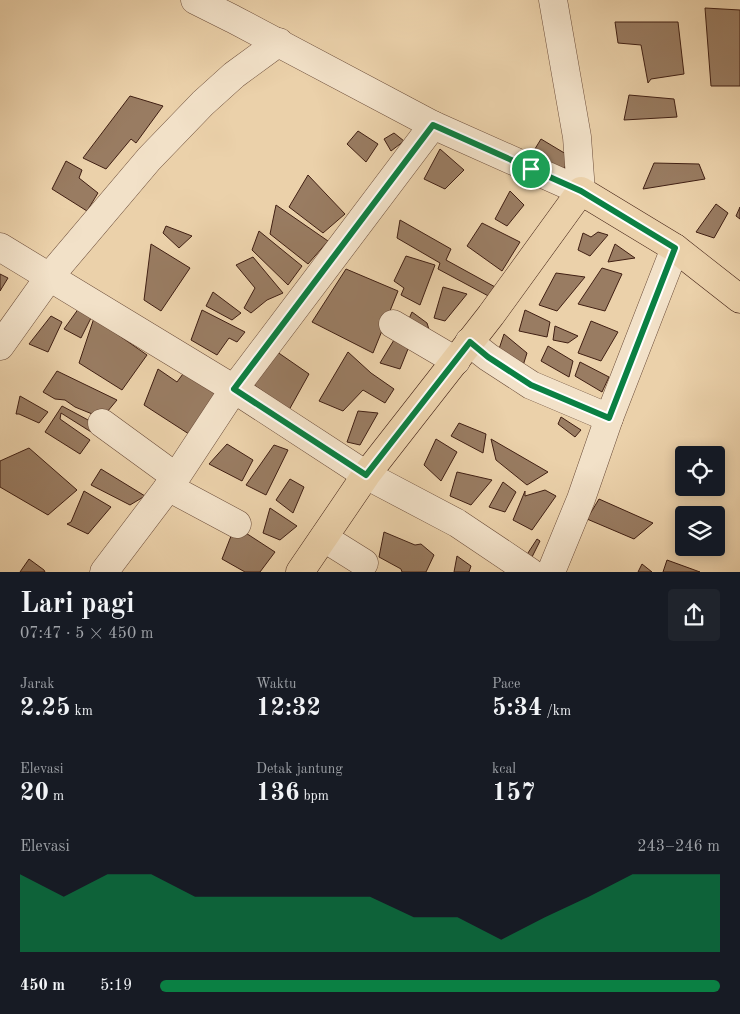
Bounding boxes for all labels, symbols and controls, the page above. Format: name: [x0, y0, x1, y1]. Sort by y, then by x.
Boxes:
pin: [510, 148, 552, 190]
icon: arrive: [517, 155, 545, 183]
map controls: [675, 446, 725, 556]
button: locate: [675, 446, 725, 496]
button: layers: [675, 506, 725, 556]
button: share: [668, 589, 720, 641]
text: Lari pagi: [20, 591, 135, 619]
text: 07:47 · 5 × 450 m: [20, 626, 153, 642]
text: Jarak: [20, 677, 54, 691]
text: Waktu: [256, 677, 296, 691]
text: Pace: [492, 677, 520, 691]
text: 2.25: [20, 696, 71, 721]
text: 12:32: [256, 696, 321, 721]
text: 5:34: [492, 696, 543, 721]
text: km: [71, 704, 93, 718]
text: /km: [543, 704, 571, 718]
text: Elevasi: [20, 762, 64, 776]
text: Detak jantung: [256, 762, 343, 776]
text: kcal: [492, 762, 516, 776]
text: 20: [20, 781, 49, 806]
text: 136: [256, 781, 300, 806]
text: 157: [492, 781, 536, 806]
text: m: [49, 789, 64, 803]
text: bpm: [300, 789, 329, 803]
text: Elevasi: [20, 839, 70, 855]
text: 243–246 m: [637, 839, 720, 855]
text: 450 m: [20, 978, 65, 994]
text: 5:19: [100, 978, 132, 994]

